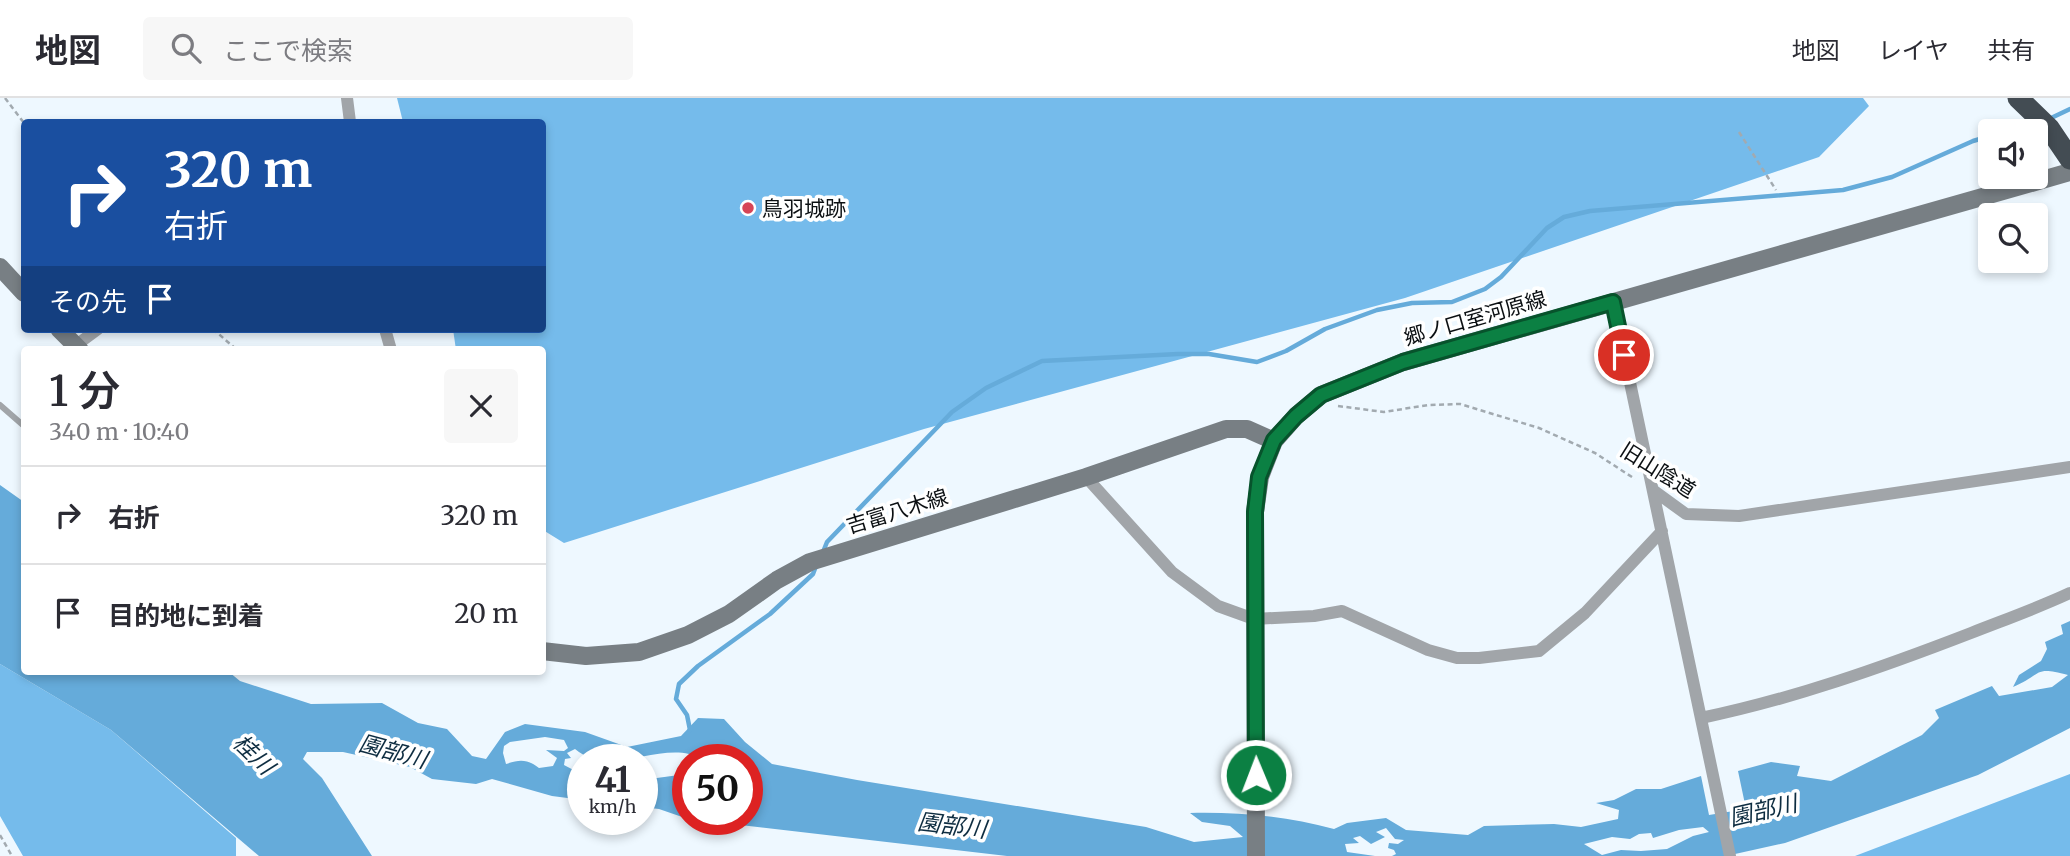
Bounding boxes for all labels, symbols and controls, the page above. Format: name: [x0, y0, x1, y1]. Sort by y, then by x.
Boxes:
search box: [143, 17, 633, 80]
icon: search: [167, 29, 205, 67]
text: 地図: [35, 30, 101, 71]
text: ここで検索: [223, 34, 353, 67]
text: 地図: [1792, 35, 1840, 66]
text: レイヤ: [1878, 35, 1949, 66]
text: 共有: [1987, 35, 2035, 66]
map controls: [1978, 119, 2048, 273]
button: sound: [1978, 119, 2048, 189]
text: 320 m: [164, 139, 312, 200]
icon: right: [49, 147, 140, 238]
place label: 鳥羽城跡: [762, 195, 846, 222]
marker: 鳥羽城跡: [740, 200, 756, 216]
button: search: [1978, 203, 2048, 273]
text: 右折: [164, 206, 228, 246]
icon: arrive: [141, 280, 179, 318]
text: その先: [49, 285, 127, 318]
street label: 郷ノ口室河原線: [1401, 285, 1549, 351]
pin: [1594, 325, 1654, 385]
icon: arrive: [1605, 336, 1643, 374]
text: 1 分: [49, 365, 120, 417]
button: close: [444, 369, 518, 443]
text: 340 m · 10:40: [49, 417, 189, 446]
street label: 旧山陰道: [1615, 436, 1701, 504]
street label: 吉富八木線: [843, 483, 951, 539]
icon: right: [49, 496, 87, 534]
text: 320 m: [440, 499, 518, 532]
text: 右折: [108, 501, 160, 534]
icon: arrive: [49, 594, 87, 632]
text: 20 m: [454, 597, 518, 630]
text: 目的地に到着: [108, 599, 264, 632]
water label: 桂川: [227, 728, 283, 782]
water label: 園部川: [356, 728, 433, 775]
position arrow: [1219, 738, 1293, 812]
speed limit sign: 50: [672, 744, 763, 835]
text: 41: [594, 758, 631, 802]
water label: 園部川: [1726, 787, 1803, 832]
text: km/h: [589, 795, 636, 818]
water label: 園部川: [916, 806, 991, 844]

